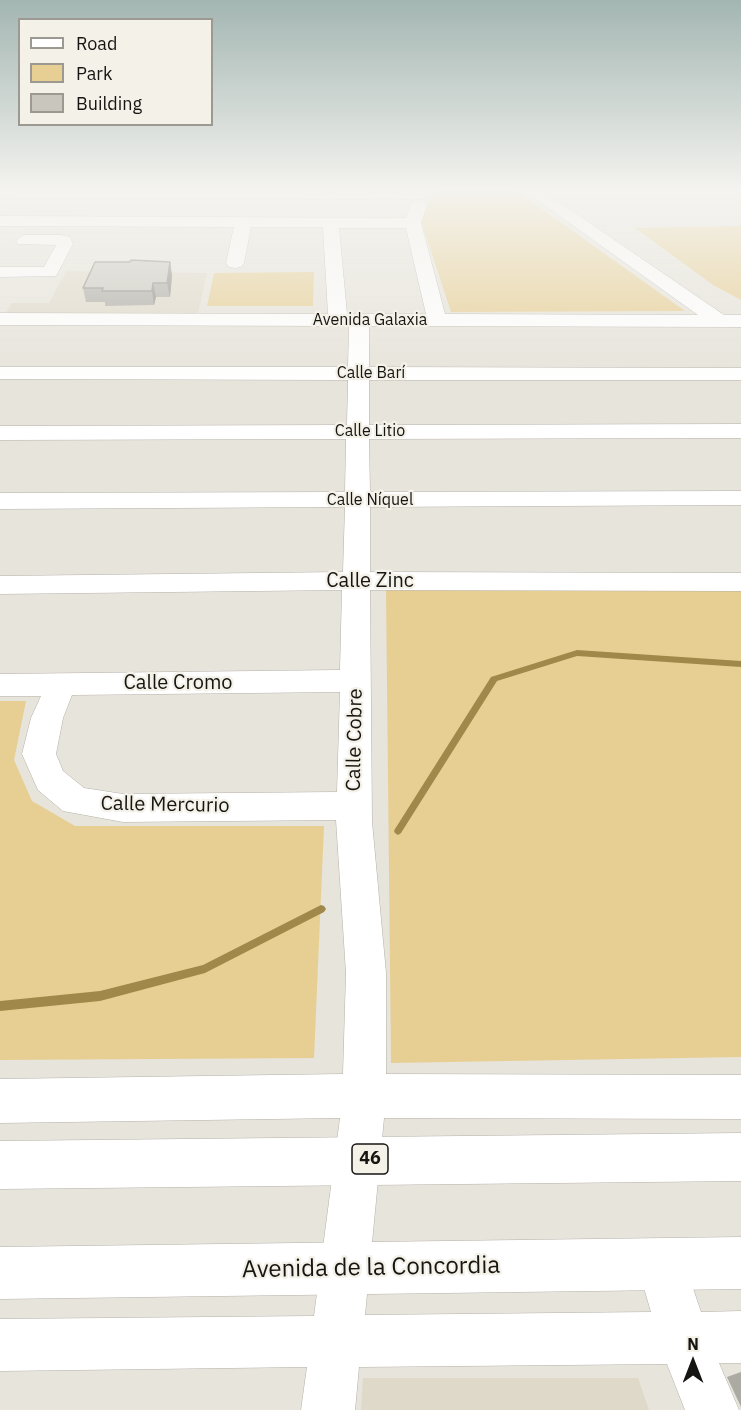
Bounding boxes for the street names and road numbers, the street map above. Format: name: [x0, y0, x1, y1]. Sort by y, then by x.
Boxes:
street label: Avenida Galaxia: [313, 310, 427, 330]
street label: Calle Barí: [337, 363, 405, 383]
street label: Calle Litio: [335, 421, 405, 441]
street label: Calle Níquel: [327, 490, 413, 510]
street label: Calle Zinc: [326, 569, 414, 593]
street label: Calle Cromo: [123, 671, 233, 695]
street label: Calle Cobre: [342, 688, 368, 792]
street label: Calle Mercurio: [100, 792, 230, 818]
road number: 46: [352, 1144, 388, 1174]
street label: Avenida de la Concordia: [242, 1251, 500, 1285]

